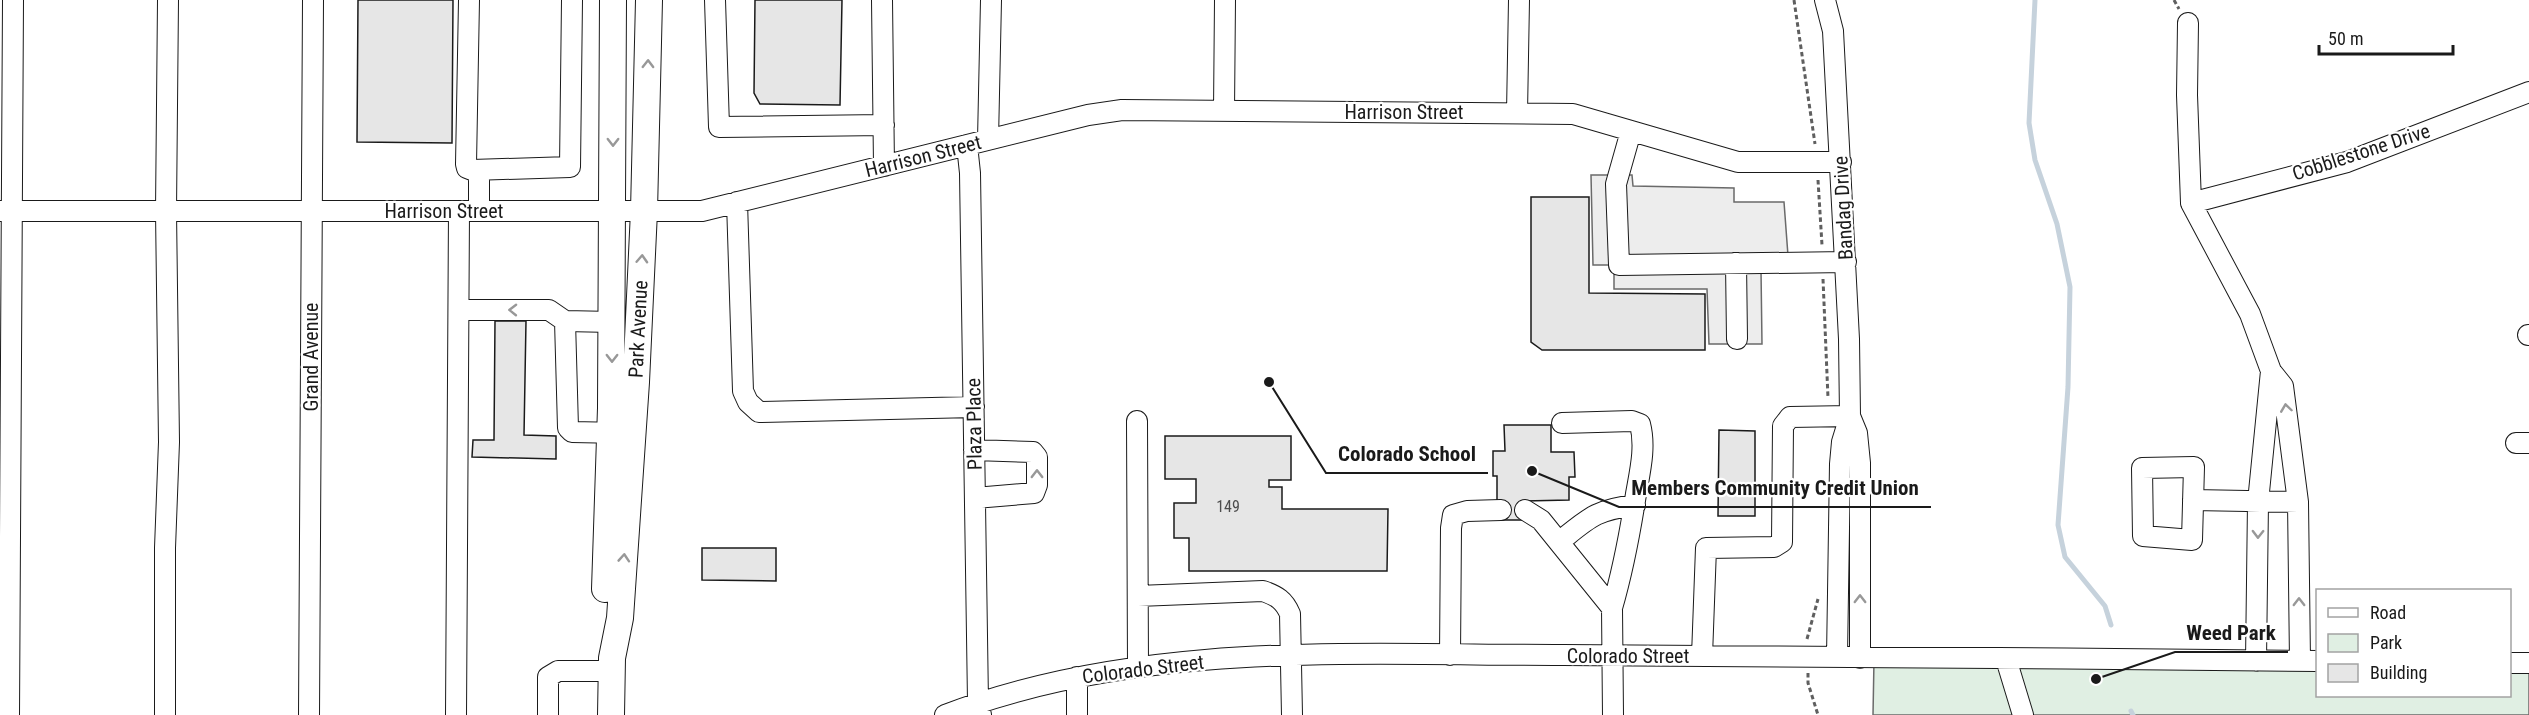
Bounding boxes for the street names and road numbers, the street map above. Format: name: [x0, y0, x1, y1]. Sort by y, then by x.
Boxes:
street label: Harrison Street: [1344, 100, 1464, 124]
street label: Cobblestone Drive: [2289, 118, 2433, 186]
street label: Harrison Street: [862, 130, 984, 182]
street label: Bandag Drive: [1828, 155, 1858, 261]
street label: Harrison Street: [384, 199, 504, 223]
street label: Park Avenue: [623, 280, 653, 378]
street label: Grand Avenue: [299, 303, 323, 411]
street label: Plaza Place: [961, 378, 987, 470]
street label: Colorado Street: [1567, 644, 1689, 668]
street label: Colorado Street: [1081, 650, 1205, 688]

